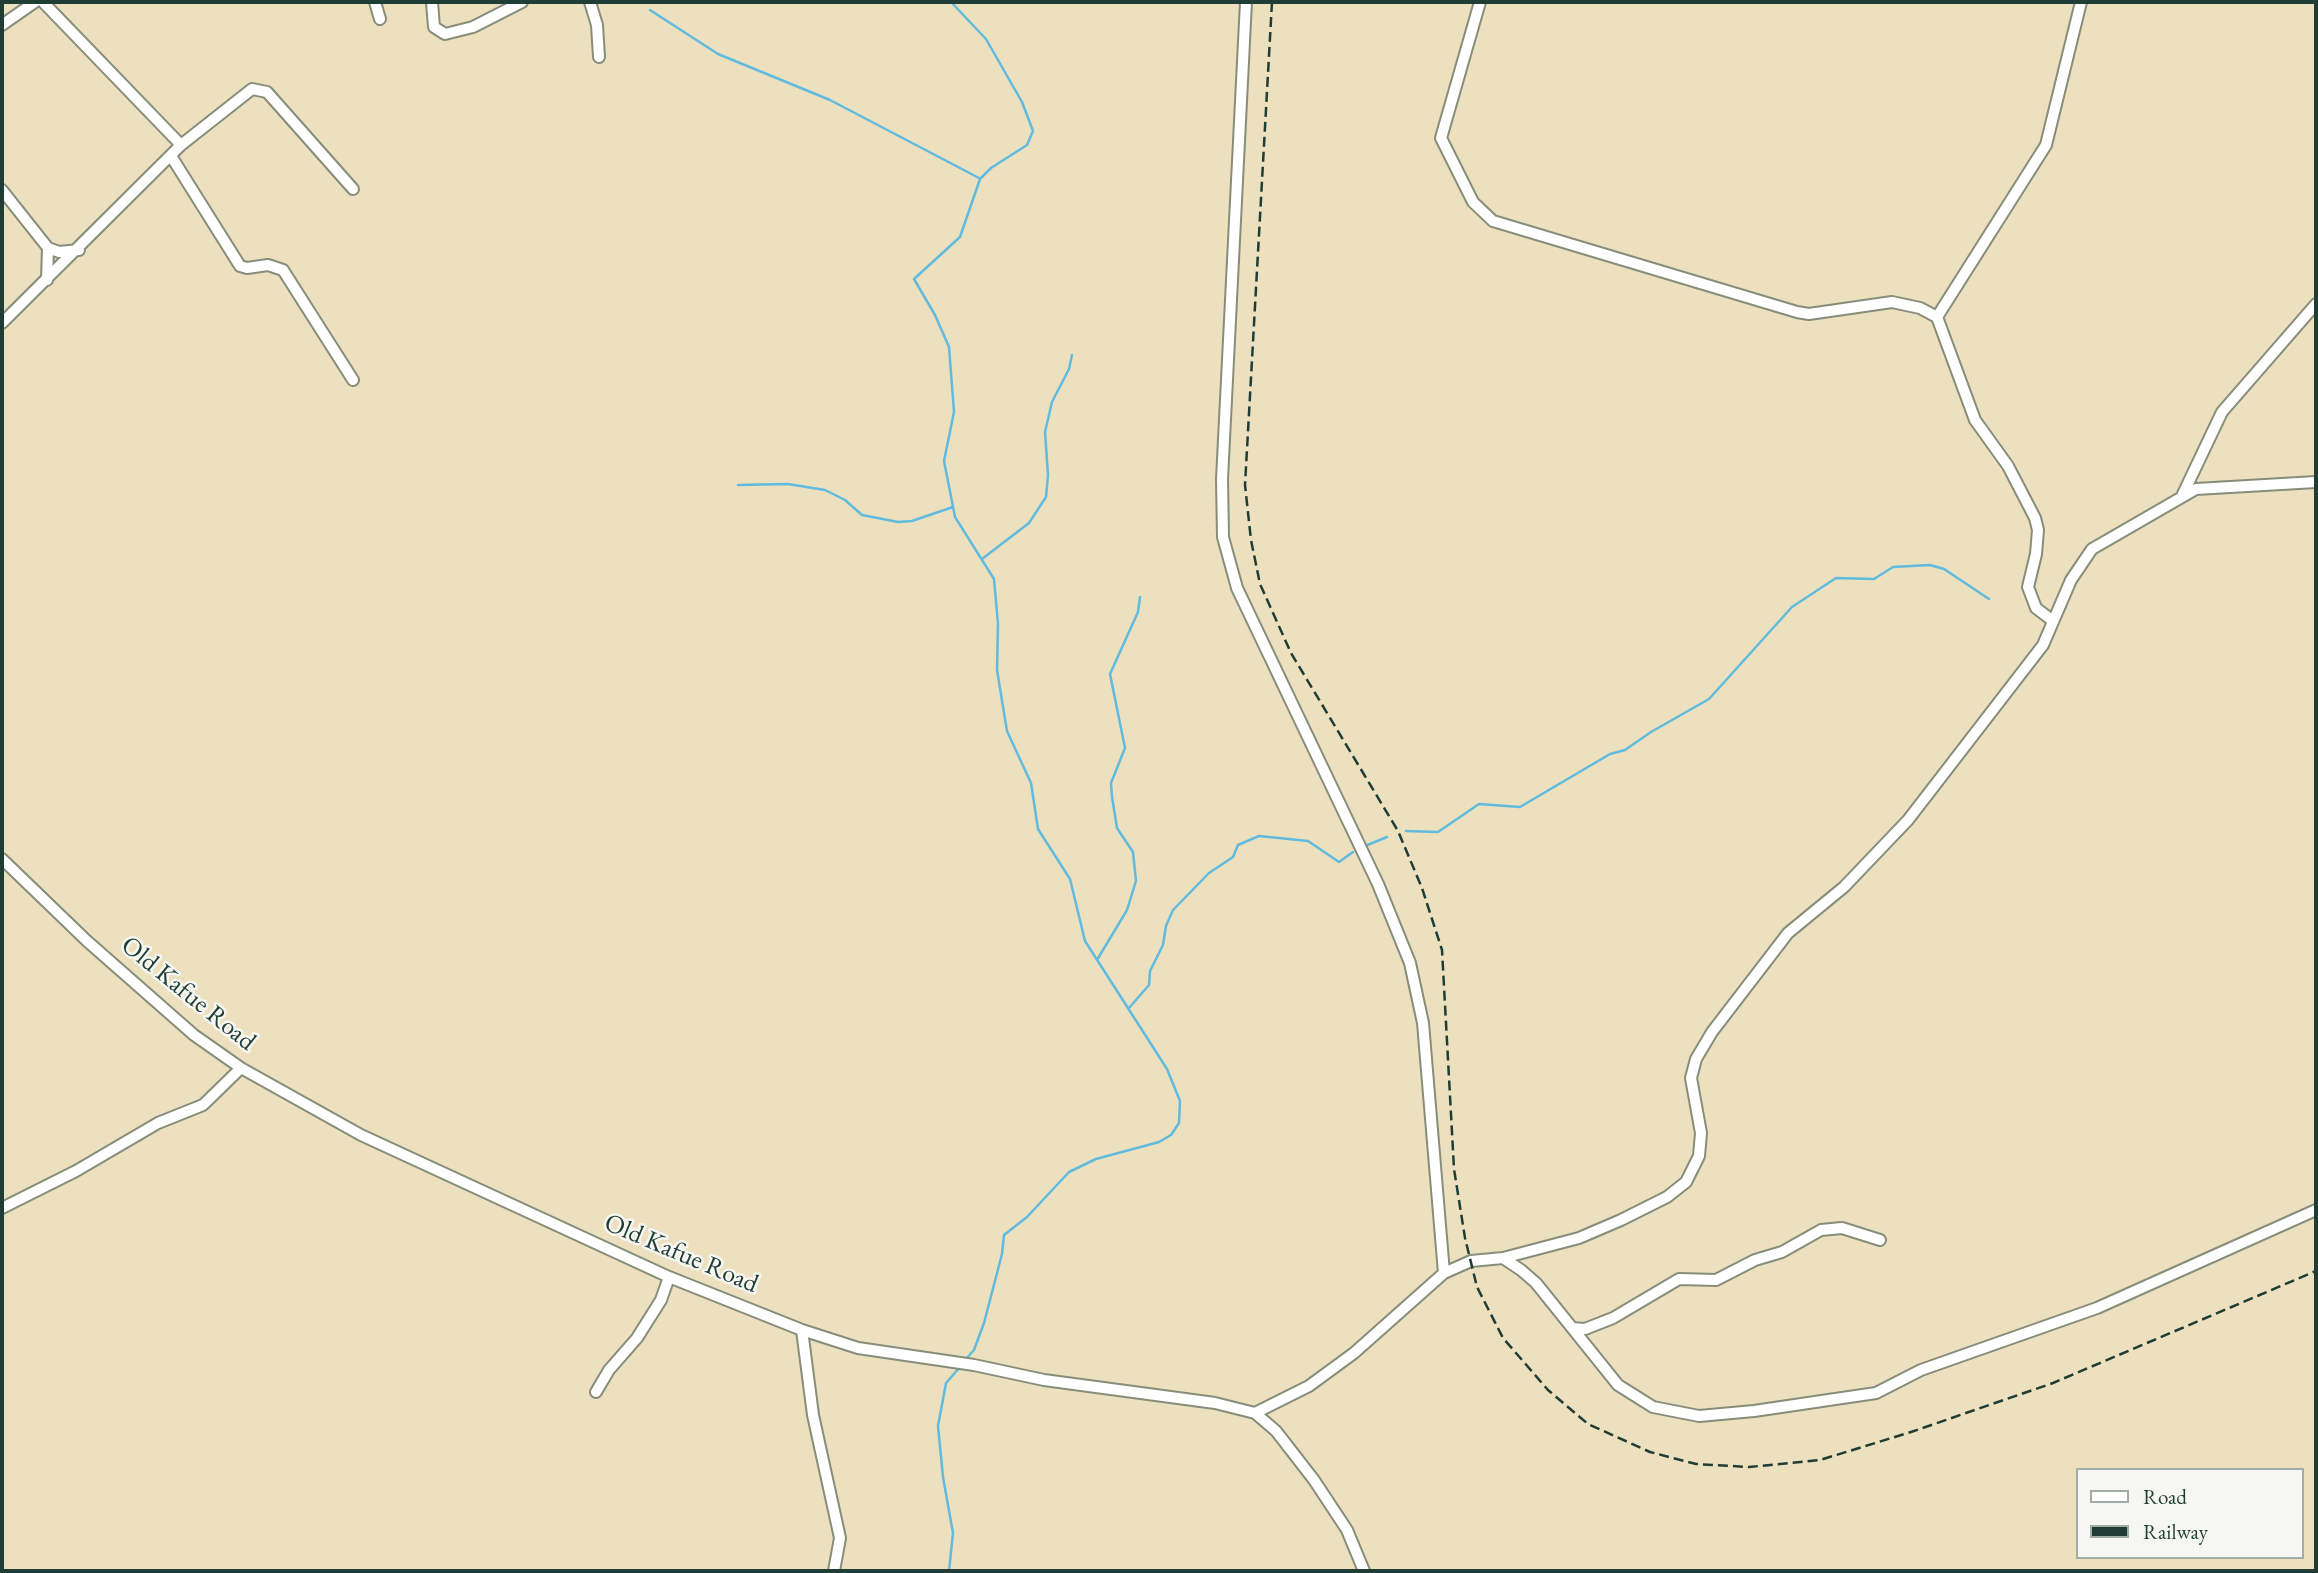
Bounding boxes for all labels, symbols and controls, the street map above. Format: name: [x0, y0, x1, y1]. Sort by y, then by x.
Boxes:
street label: Old Kafue Road: [114, 930, 262, 1058]
street label: Old Kafue Road: [599, 1208, 763, 1300]
legend: [2076, 1468, 2304, 1559]
text: Road: [2143, 1483, 2187, 1510]
text: Railway: [2143, 1518, 2208, 1545]

